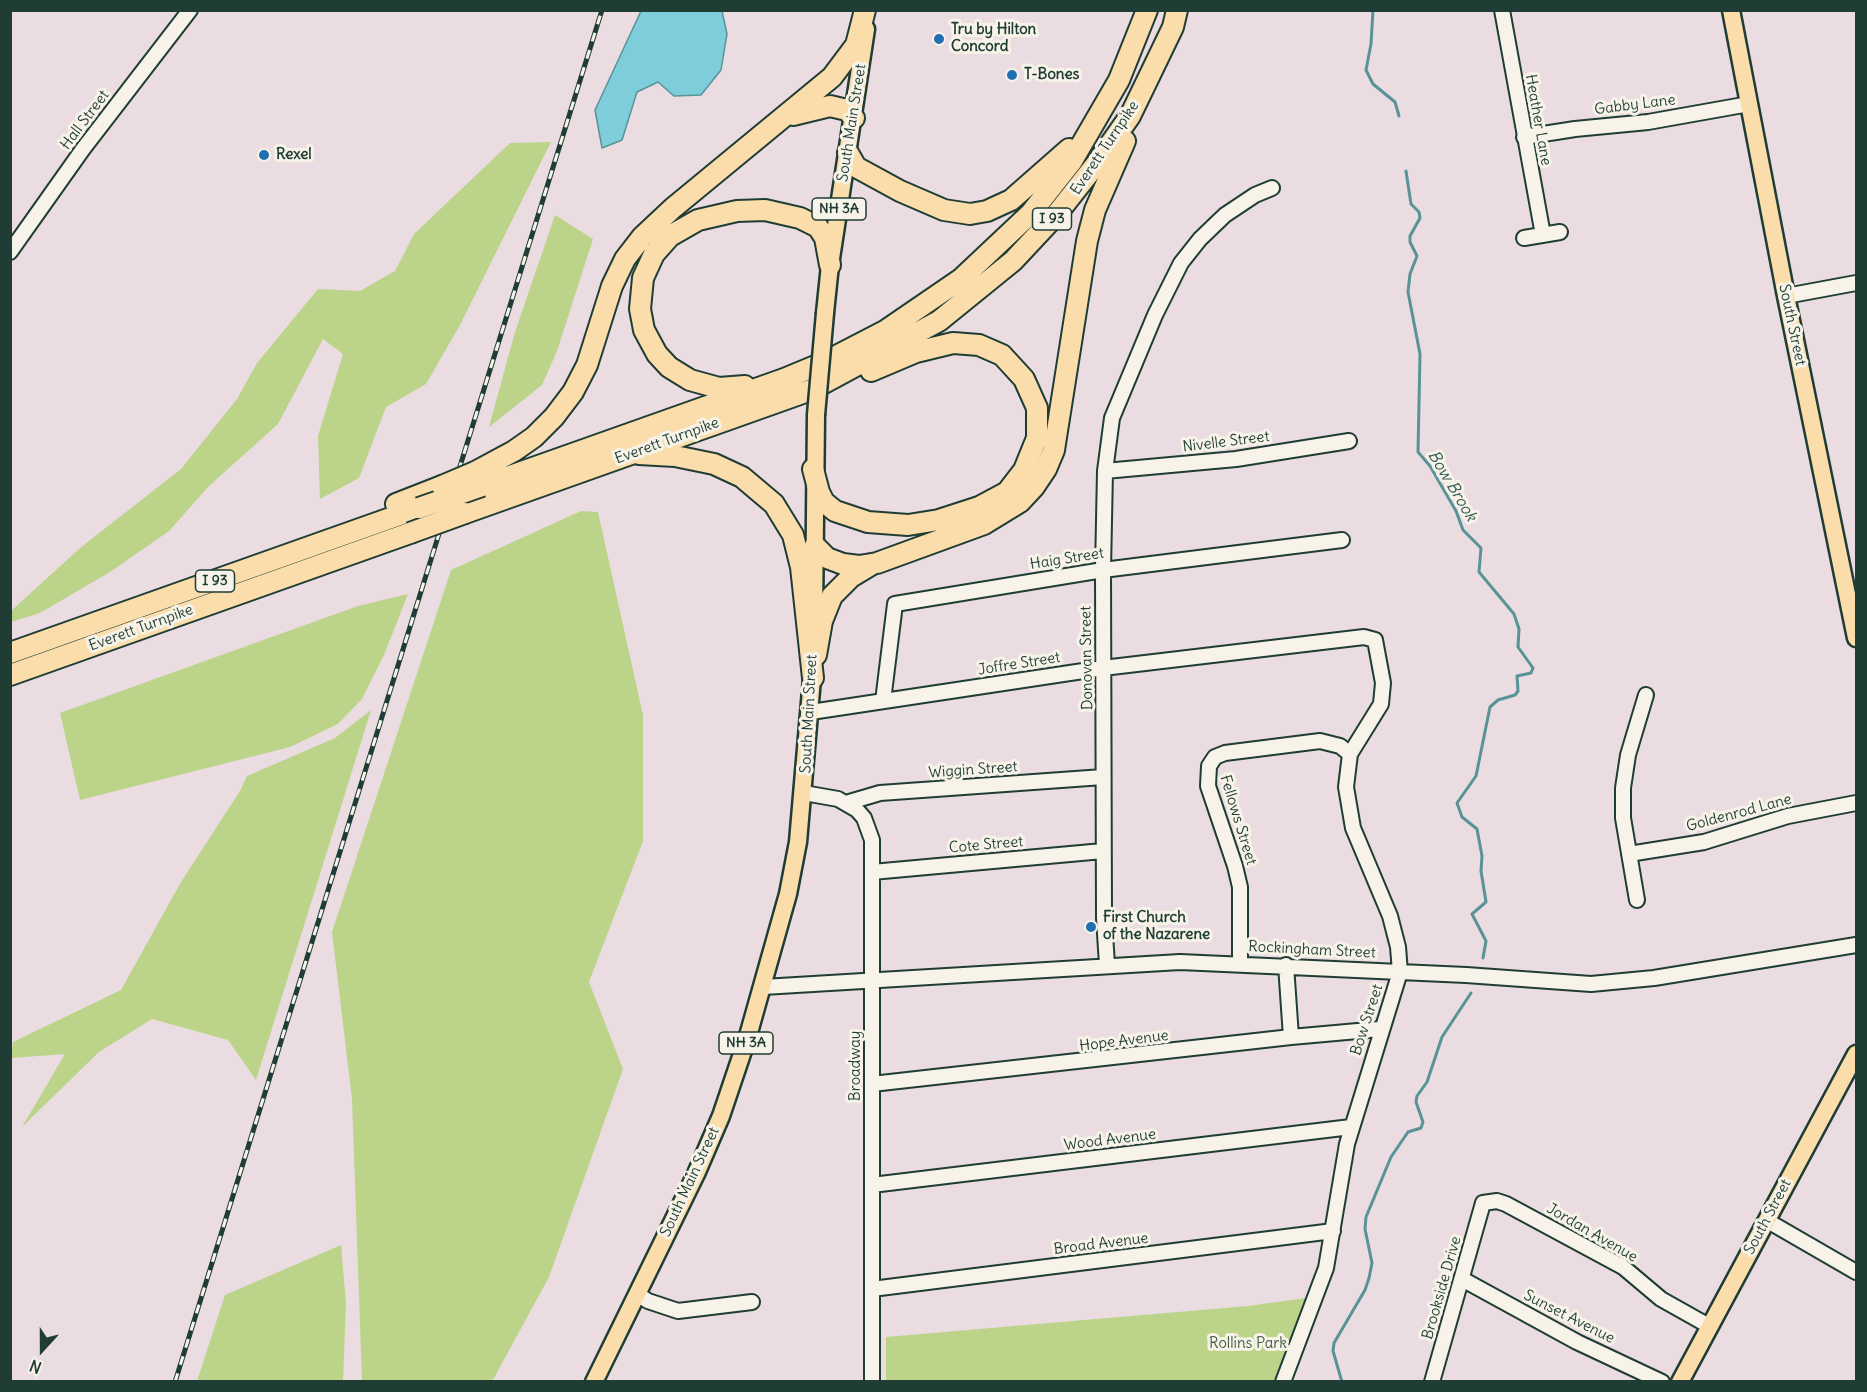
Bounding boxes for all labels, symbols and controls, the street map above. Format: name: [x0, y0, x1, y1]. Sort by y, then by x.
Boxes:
place label: Tru by Hilton Concord: [951, 21, 1036, 56]
marker: Tru by Hilton Concord: [932, 32, 946, 46]
street label: South Main Street: [834, 63, 870, 183]
place label: T-Bones: [1024, 66, 1079, 84]
marker: T-Bones: [1005, 68, 1019, 82]
street label: Heather Lane: [1521, 73, 1555, 167]
street label: Hall Street: [57, 87, 113, 153]
street label: Gabby Lane: [1593, 91, 1677, 119]
street label: Everett Turnpike: [1067, 98, 1143, 198]
place label: Rexel: [276, 146, 312, 164]
marker: Rexel: [257, 148, 271, 162]
road number: NH 3A: [812, 198, 866, 220]
road number: I 93: [1032, 208, 1072, 230]
street label: South Street: [1775, 283, 1809, 367]
street label: Everett Turnpike: [613, 414, 721, 468]
street label: Nivelle Street: [1182, 428, 1270, 456]
water label: Bow Brook: [1423, 447, 1481, 525]
street label: Haig Street: [1029, 544, 1105, 574]
road number: I 93: [196, 570, 234, 592]
street label: Everett Turnpike: [87, 601, 195, 655]
street label: Donovan Street: [1077, 606, 1097, 710]
street label: Joffre Street: [977, 649, 1061, 679]
street label: South Main Street: [797, 654, 821, 774]
street label: Wiggin Street: [928, 758, 1018, 782]
street label: Fellows Street: [1216, 773, 1260, 867]
street label: Goldenrod Lane: [1684, 790, 1794, 836]
street label: Cote Street: [948, 833, 1024, 857]
place label: First Church of the Nazarene: [1103, 909, 1210, 944]
marker: First Church of the Nazarene: [1084, 920, 1098, 934]
street label: Rockingham Street: [1248, 938, 1376, 962]
street label: Bow Street: [1347, 982, 1387, 1058]
street label: Hope Avenue: [1078, 1027, 1170, 1055]
street label: Broadway: [847, 1031, 865, 1101]
road number: NH 3A: [719, 1032, 773, 1054]
street label: South Main Street: [657, 1124, 723, 1240]
street label: Wood Avenue: [1063, 1125, 1157, 1155]
street label: South Street: [1741, 1176, 1795, 1258]
street label: Jordan Avenue: [1543, 1200, 1641, 1266]
street label: Broad Avenue: [1053, 1229, 1149, 1259]
street label: Brookside Drive: [1419, 1234, 1465, 1342]
street label: Sunset Avenue: [1521, 1286, 1617, 1348]
north arrow: [12, 1320, 72, 1380]
park label: Rollins Park: [1209, 1335, 1287, 1353]
text: N: [27, 1355, 44, 1378]

